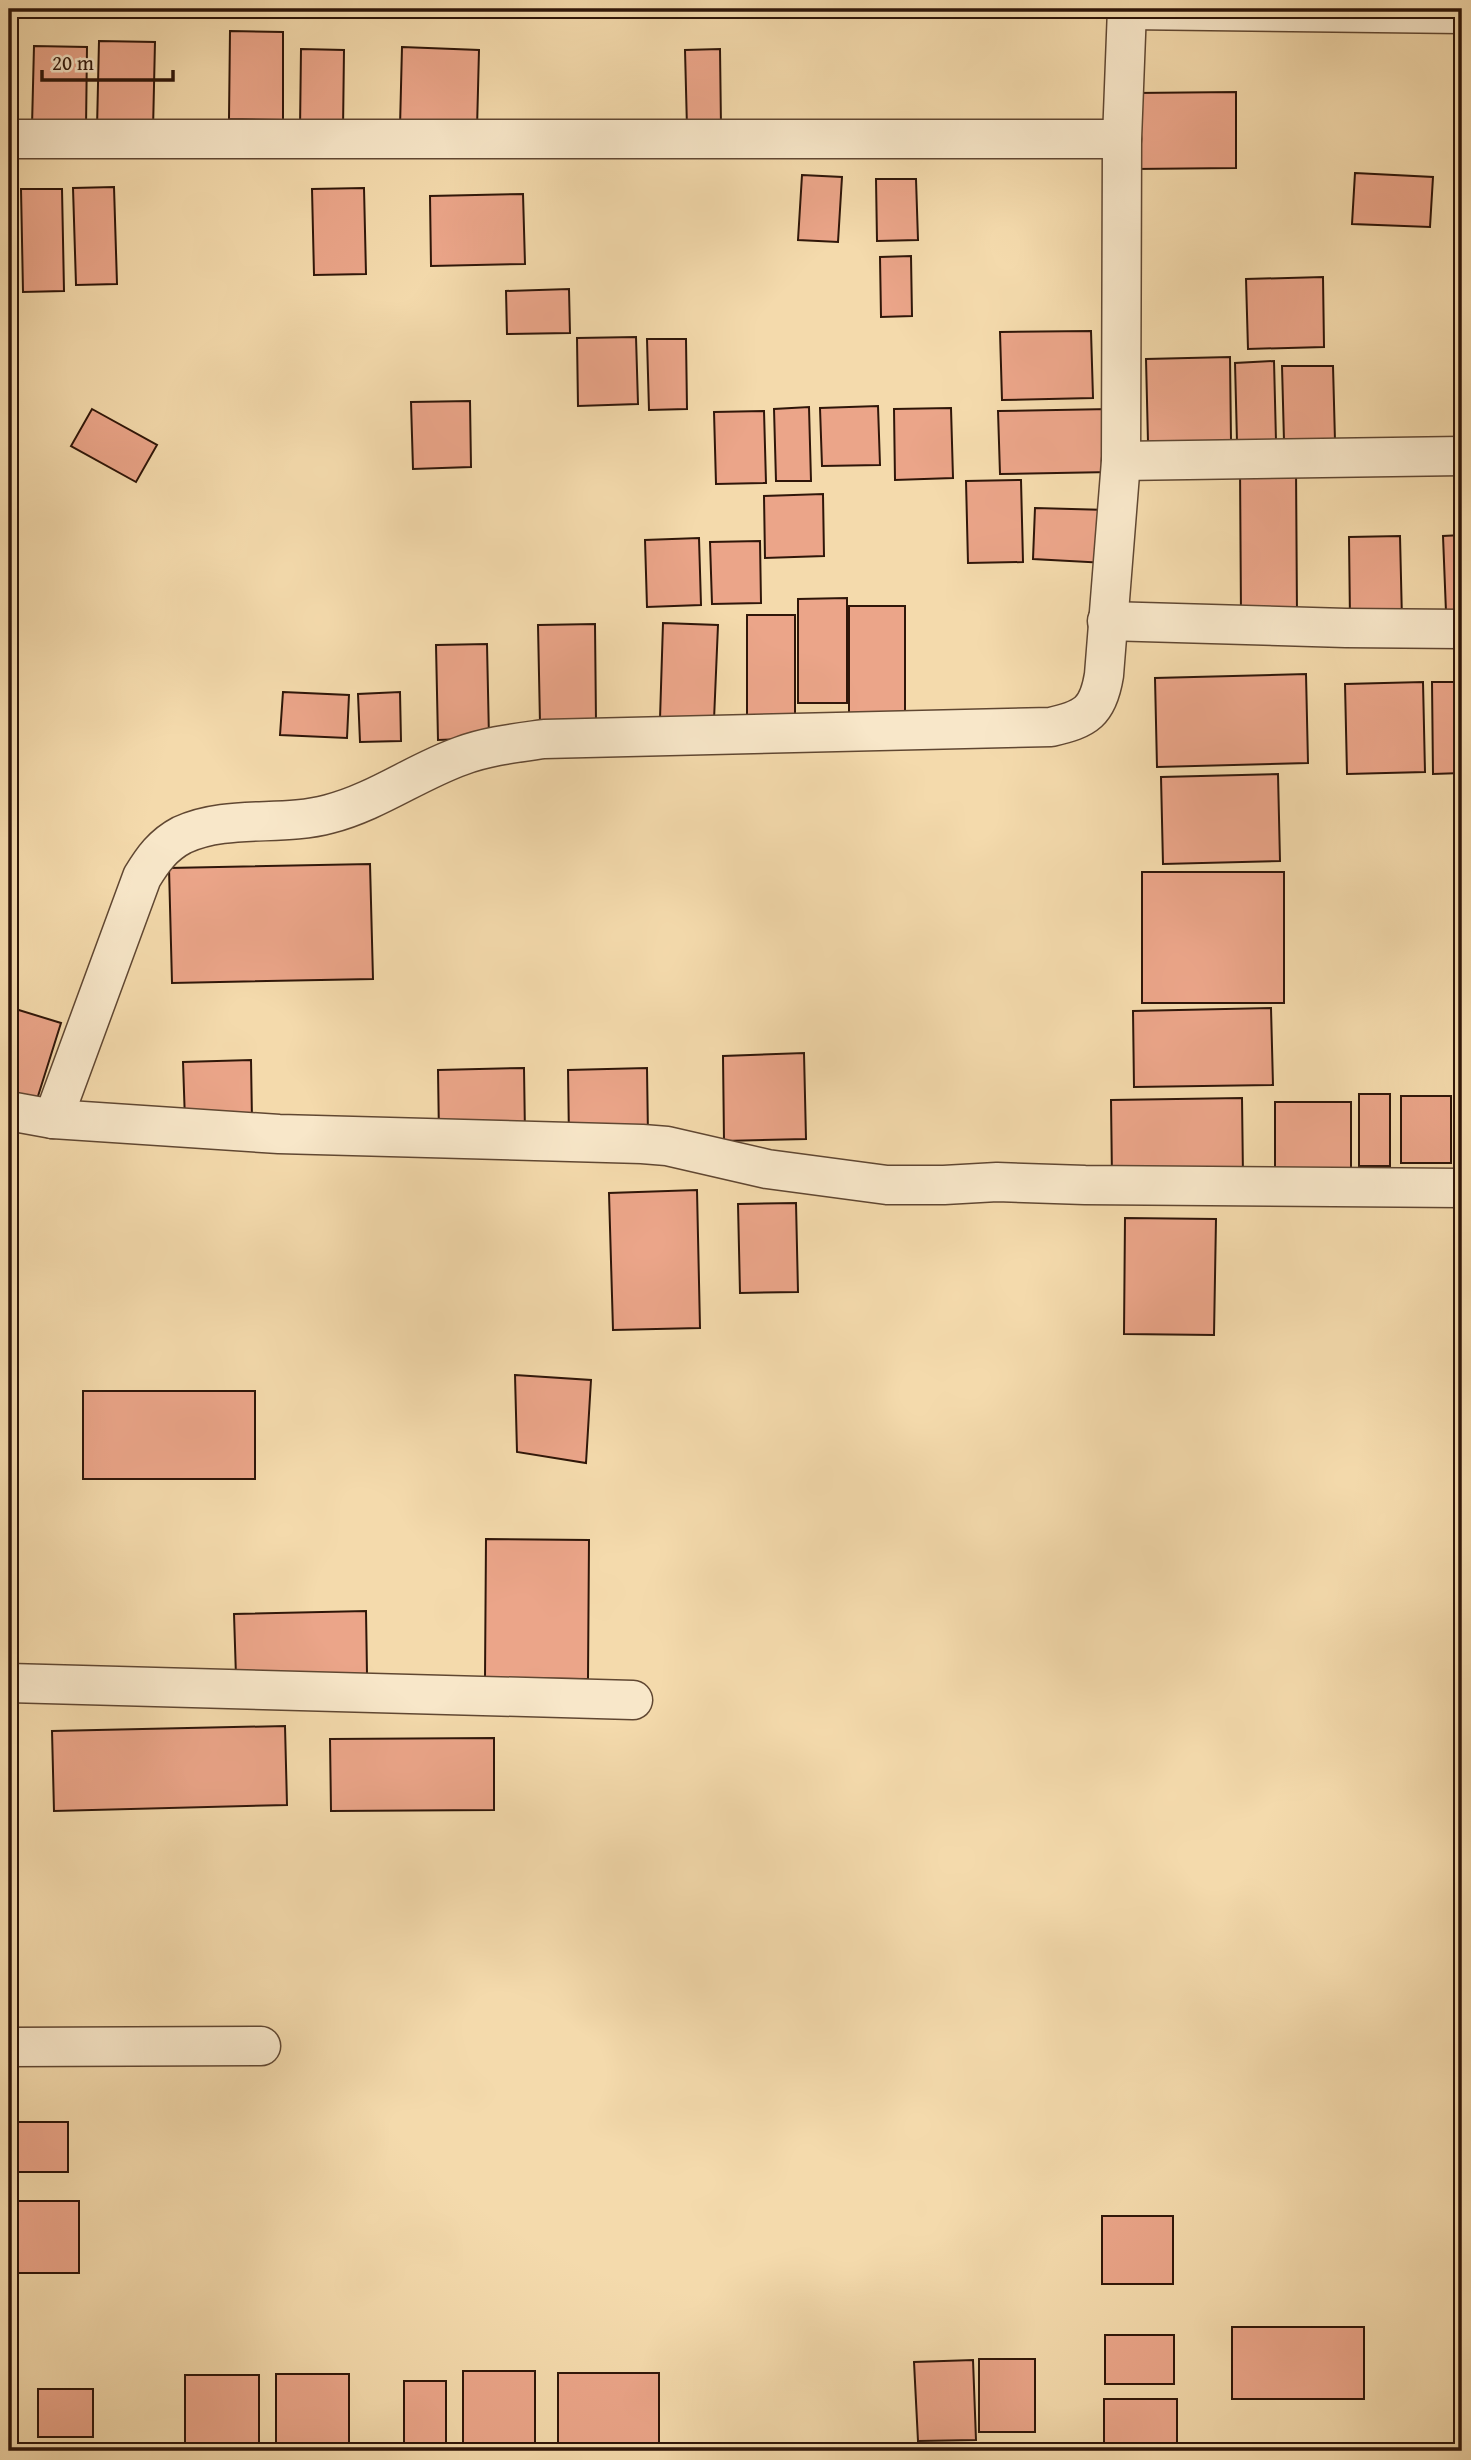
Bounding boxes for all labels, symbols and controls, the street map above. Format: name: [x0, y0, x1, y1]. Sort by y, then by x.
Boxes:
scale bar: [42, 38, 173, 82]
text: 20 m: [52, 47, 94, 78]

